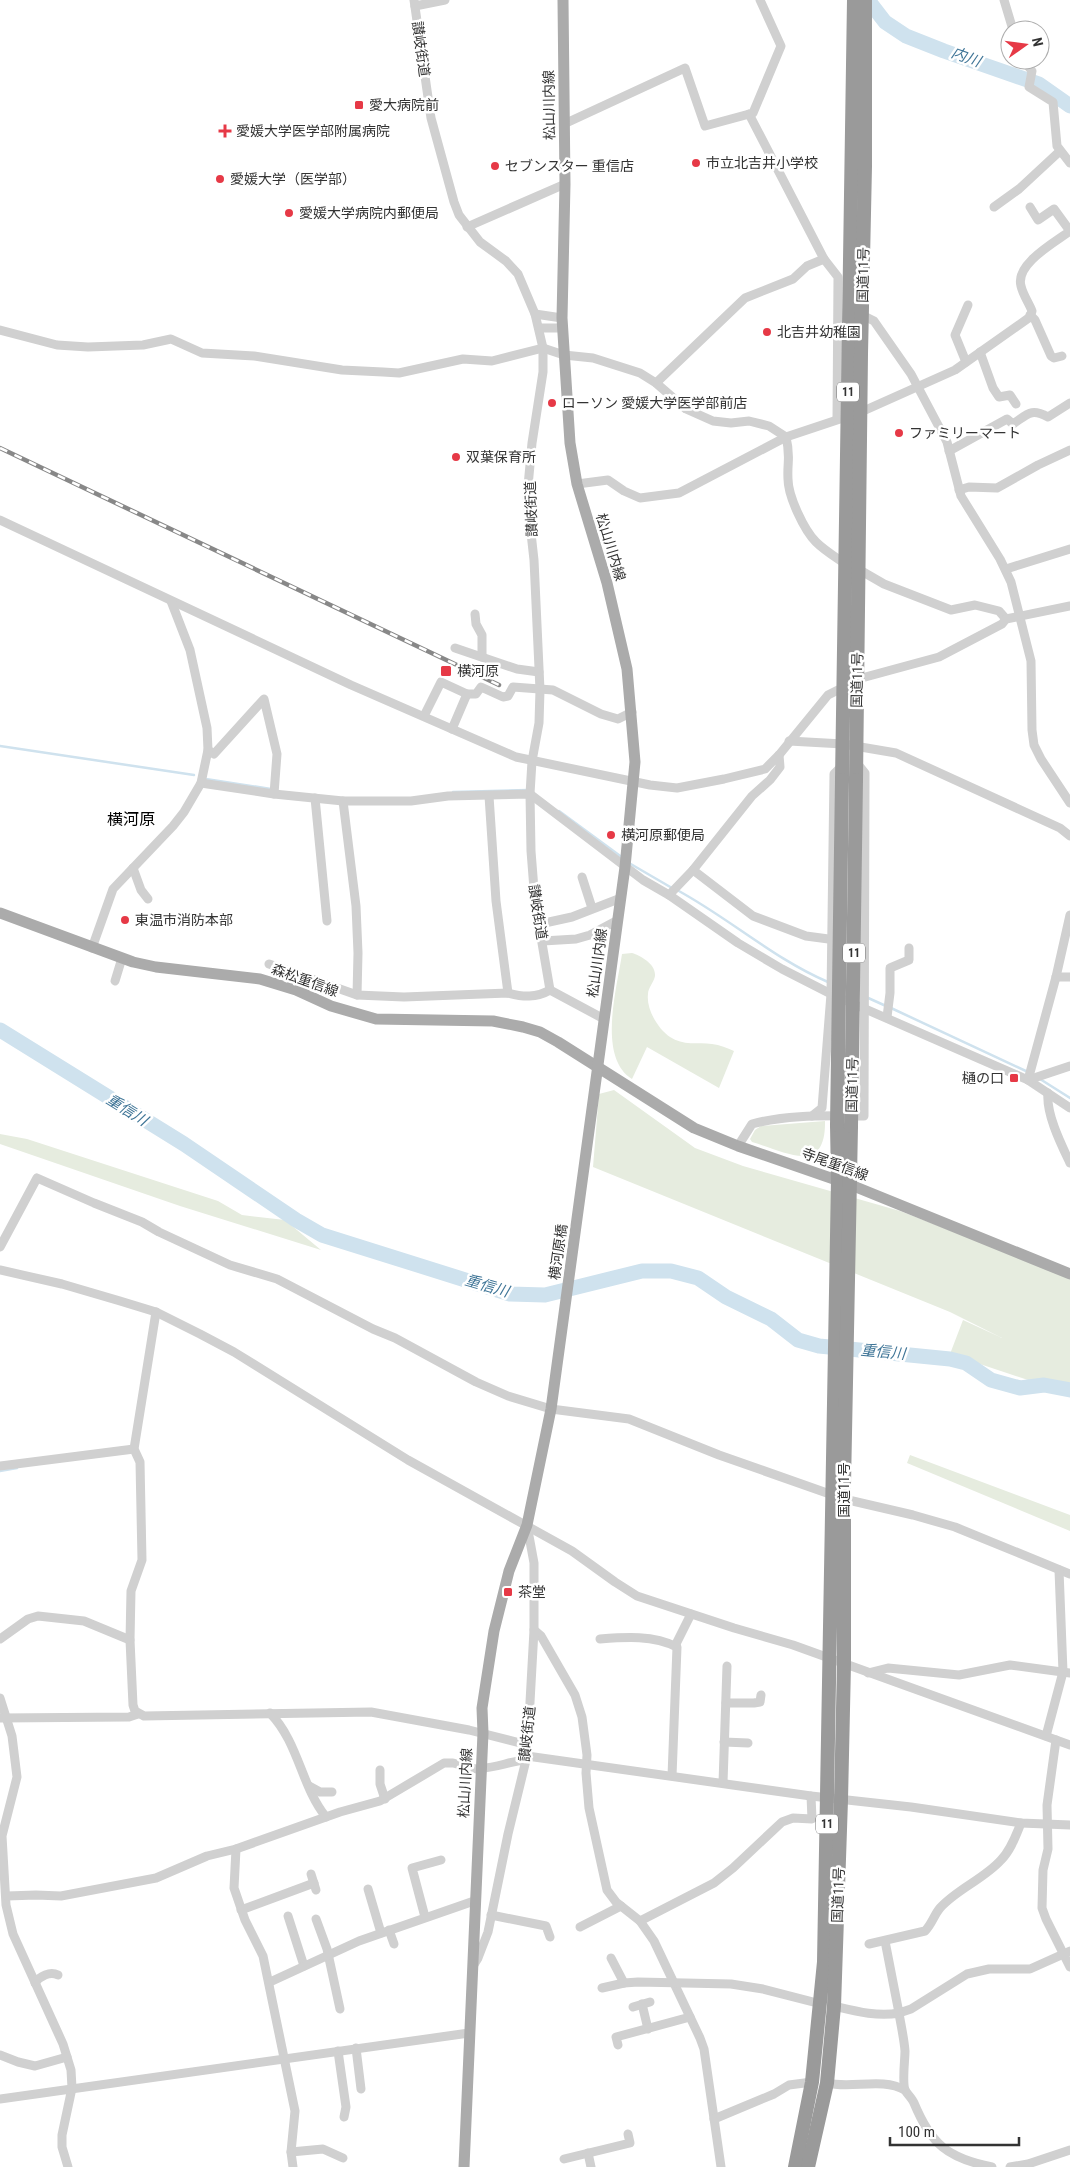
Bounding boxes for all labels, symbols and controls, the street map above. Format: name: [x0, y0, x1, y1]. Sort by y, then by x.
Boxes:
street label: 讃岐街道: [409, 20, 433, 78]
north arrow: [1000, 20, 1050, 70]
text: N: [1029, 36, 1046, 48]
water label: 内川: [949, 43, 985, 71]
street label: 松山川内線: [540, 70, 558, 140]
place label: 愛大病院前: [369, 97, 439, 113]
marker: 愛大病院前: [353, 99, 365, 111]
place label: 愛媛大学医学部附属病院: [236, 123, 390, 139]
marker: 愛媛大学医学部附属病院: [218, 124, 232, 138]
place label: 市立北吉井小学校: [706, 155, 818, 171]
marker: 市立北吉井小学校: [690, 157, 702, 169]
place label: セブンスター 重信店: [505, 158, 634, 174]
marker: セブンスター 重信店: [489, 160, 501, 172]
place label: 愛媛大学（医学部）: [230, 171, 356, 187]
marker: 愛媛大学（医学部）: [214, 173, 226, 185]
place label: 愛媛大学病院内郵便局: [299, 205, 439, 221]
marker: 愛媛大学病院内郵便局: [283, 207, 295, 219]
street label: 国道11号: [855, 247, 871, 303]
place label: 北吉井幼稚園: [777, 324, 861, 340]
marker: 北吉井幼稚園: [761, 326, 773, 338]
road number: 11: [837, 382, 859, 402]
place label: ローソン 愛媛大学医学部前店: [562, 395, 747, 411]
marker: ローソン 愛媛大学医学部前店: [546, 397, 558, 409]
place label: ファミリーマート: [909, 425, 1021, 441]
marker: ファミリーマート: [893, 427, 905, 439]
place label: 双葉保育所: [466, 449, 536, 465]
marker: 双葉保育所: [450, 451, 462, 463]
street label: 讃岐街道: [522, 481, 540, 537]
street label: 松山川内線: [593, 511, 629, 583]
street label: 国道11号: [849, 652, 865, 708]
place label: 横河原: [457, 663, 499, 679]
marker: 横河原: [439, 664, 453, 678]
district label: 横河原: [107, 810, 155, 829]
place label: 横河原郵便局: [621, 827, 705, 843]
marker: 横河原郵便局: [605, 829, 617, 841]
street label: 讃岐街道: [526, 883, 550, 941]
place label: 東温市消防本部: [135, 912, 233, 928]
marker: 東温市消防本部: [119, 914, 131, 926]
street label: 松山川内線: [584, 927, 610, 999]
road number: 11: [843, 944, 865, 962]
street label: 森松重信線: [269, 961, 341, 999]
street label: 国道11号: [844, 1057, 860, 1113]
place label: 樋の口: [962, 1070, 1004, 1086]
marker: 樋の口: [1008, 1072, 1020, 1084]
water label: 重信川: [103, 1090, 153, 1131]
street label: 寺尾重信線: [799, 1145, 871, 1183]
street label: 横河原橋: [546, 1223, 570, 1281]
water label: 重信川: [463, 1271, 513, 1301]
water label: 重信川: [860, 1341, 908, 1363]
street label: 国道11号: [836, 1462, 852, 1518]
place label: 茶堂: [518, 1584, 546, 1600]
marker: 茶堂: [502, 1586, 514, 1598]
street label: 讃岐街道: [516, 1705, 538, 1763]
street label: 松山川内線: [455, 1748, 475, 1818]
road number: 11: [816, 1815, 838, 1834]
street label: 国道11号: [829, 1867, 847, 1923]
scale bar: [890, 2114, 1019, 2146]
text: 100 m: [898, 2123, 935, 2141]

